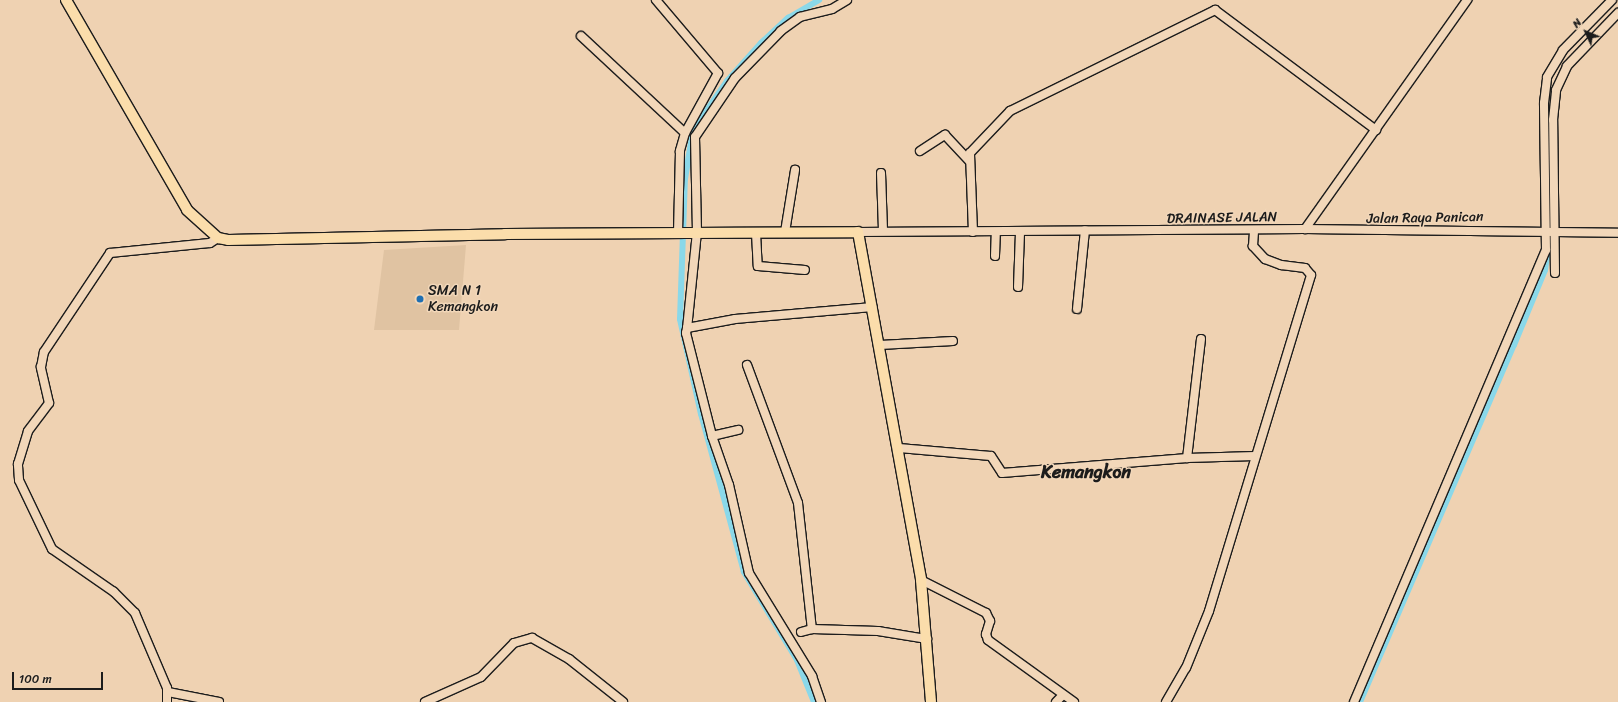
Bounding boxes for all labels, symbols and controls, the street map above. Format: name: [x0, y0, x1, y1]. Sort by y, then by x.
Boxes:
north arrow: [1566, 12, 1606, 52]
text: N: [1568, 14, 1586, 33]
street label: DRAINASE JALAN: [1167, 209, 1277, 227]
street label: Jalan Raya Panican: [1366, 209, 1484, 227]
place label: SMA N 1 Kemangkon: [428, 283, 498, 316]
marker: SMA N 1 Kemangkon: [415, 294, 425, 304]
district label: Kemangkon: [1041, 461, 1131, 483]
scale bar: [14, 664, 105, 690]
text: 100 m: [19, 668, 52, 690]

